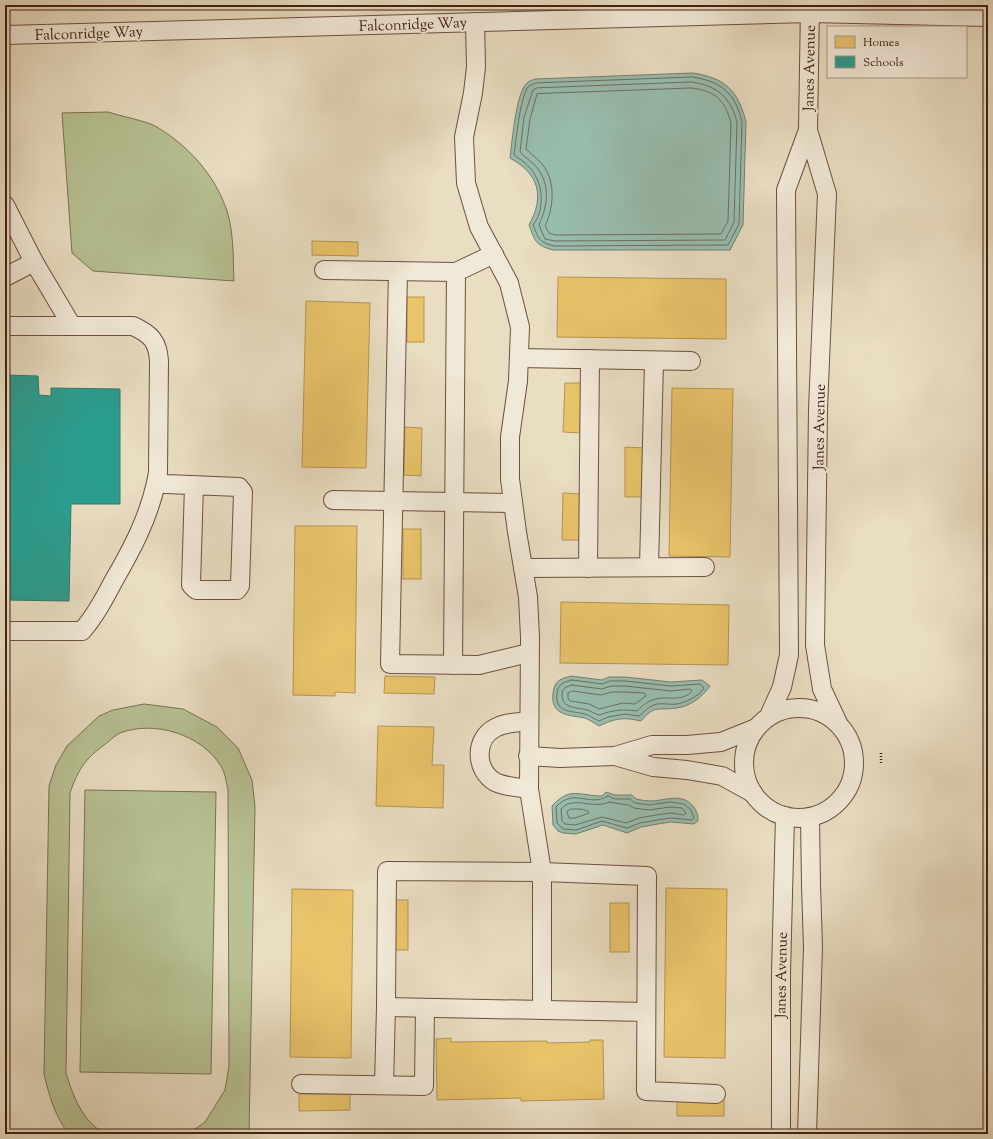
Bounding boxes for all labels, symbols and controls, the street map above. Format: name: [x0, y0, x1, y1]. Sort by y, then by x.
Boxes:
street label: Falconridge Way: [359, 13, 468, 38]
street label: Falconridge Way: [35, 22, 144, 47]
street label: Janes Avenue: [799, 25, 822, 112]
legend: [827, 26, 967, 78]
text: Homes: [863, 34, 899, 52]
text: Schools: [863, 54, 904, 72]
street label: Janes Avenue: [809, 384, 832, 471]
street label: Janes Avenue: [771, 932, 794, 1019]

